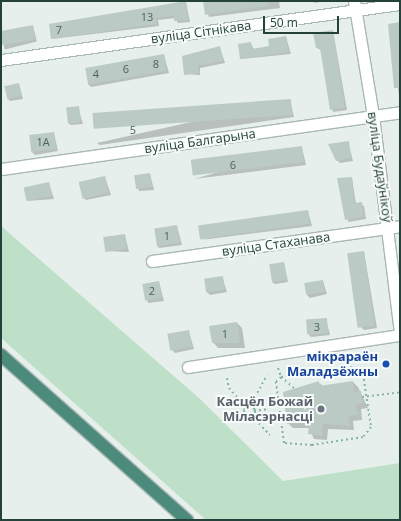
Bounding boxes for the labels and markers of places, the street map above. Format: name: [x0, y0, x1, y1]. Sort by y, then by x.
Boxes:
place label: мікрараён Маладзёжны: [287, 349, 378, 380]
marker: мікрараён Маладзёжны: [381, 359, 391, 369]
place label: Касцёл Божай Міласэрнасці: [216, 394, 313, 425]
marker: Касцёл Божай Міласэрнасці: [316, 404, 326, 414]

